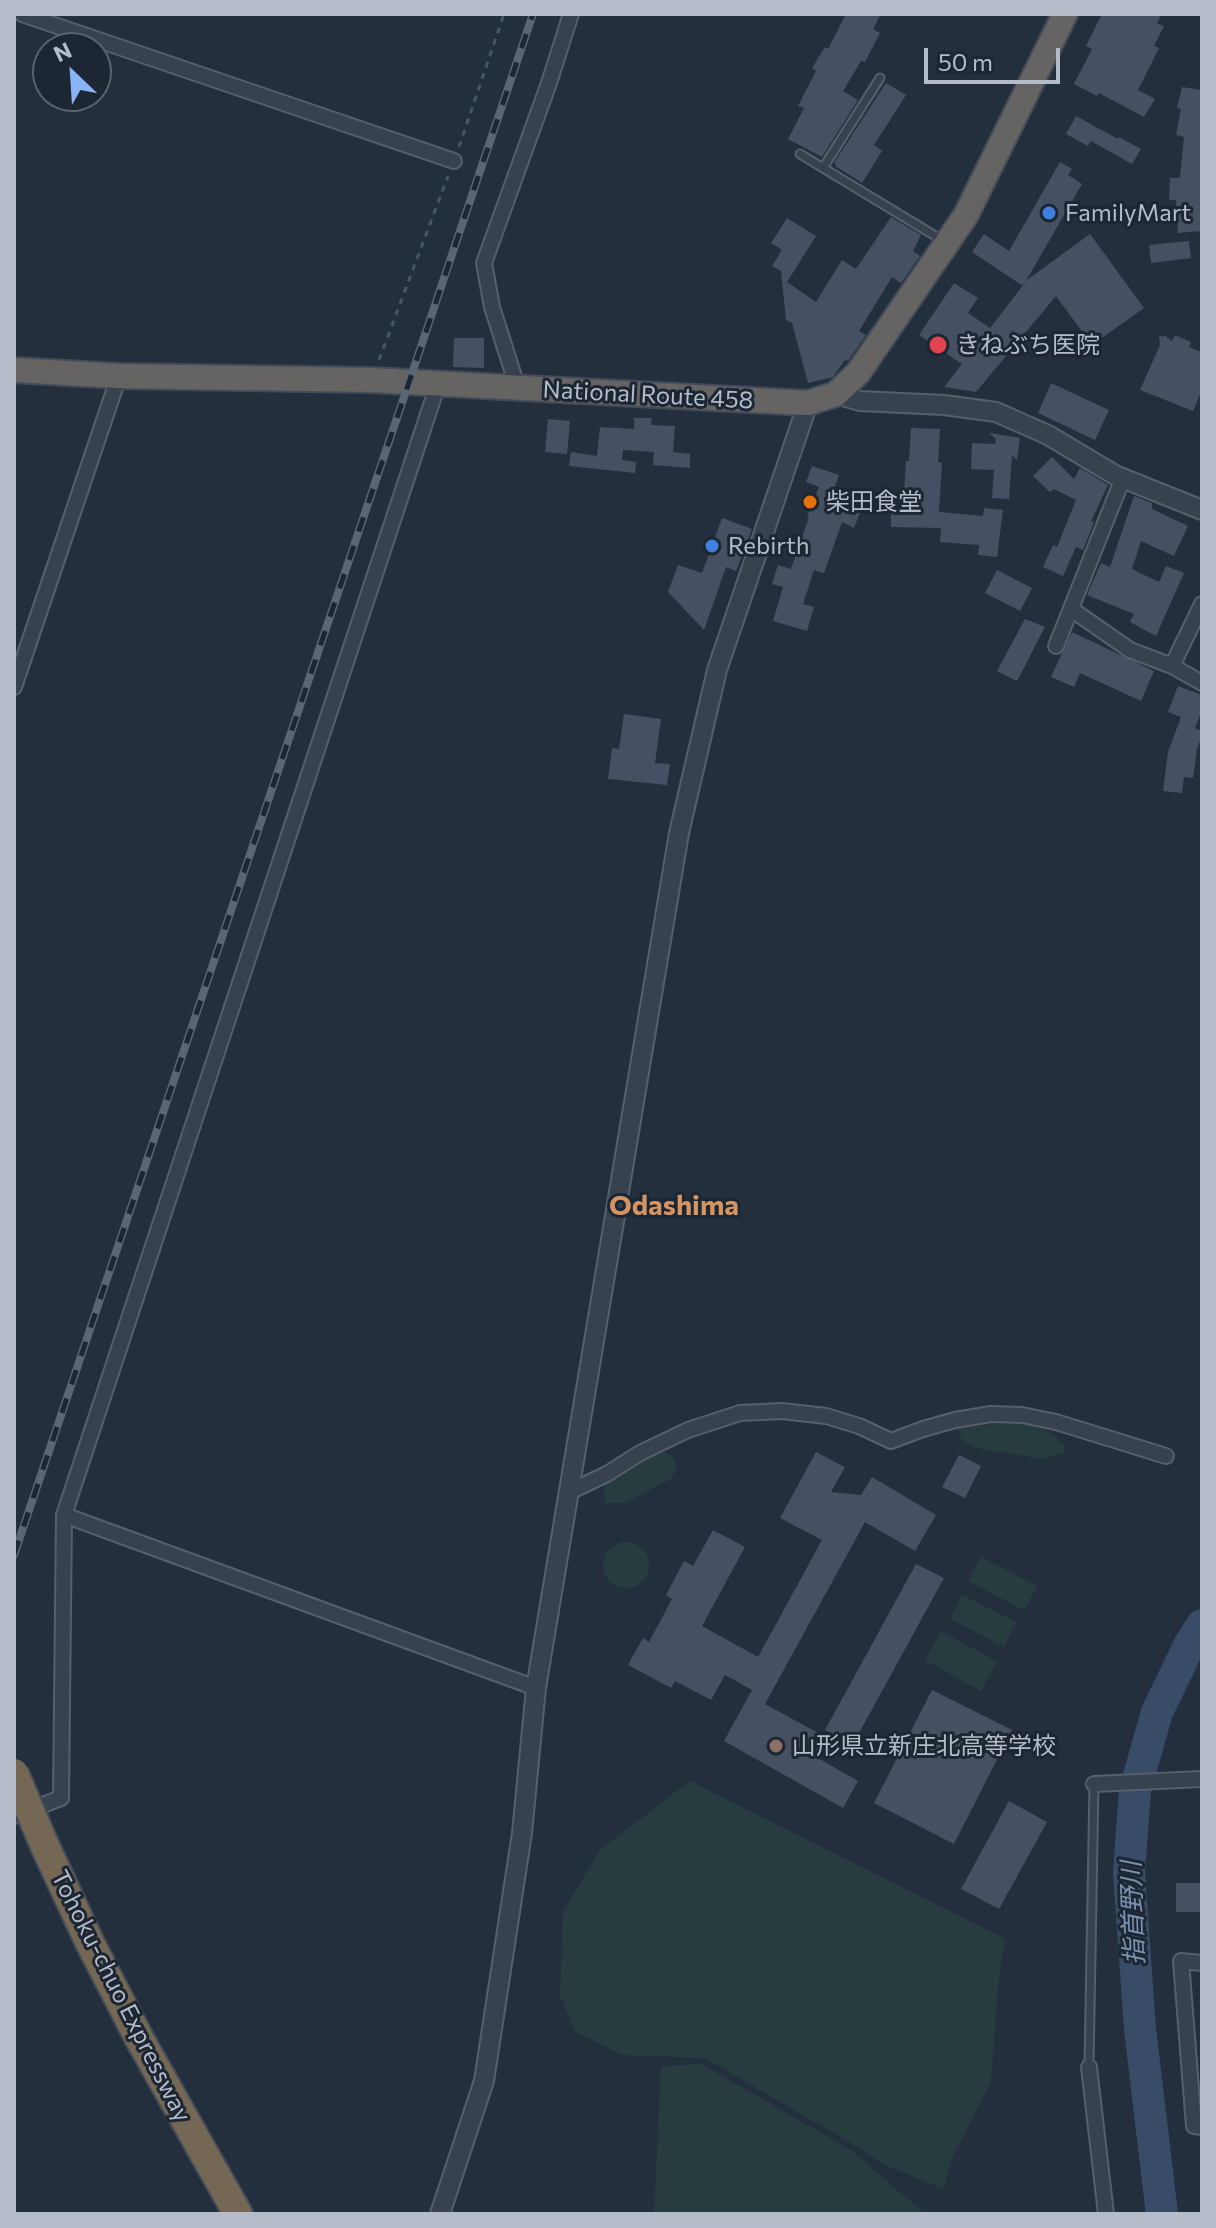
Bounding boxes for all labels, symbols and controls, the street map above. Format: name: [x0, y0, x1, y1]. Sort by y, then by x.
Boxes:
north arrow: [32, 32, 112, 112]
scale bar: [928, 32, 1064, 82]
text: N: [49, 36, 76, 67]
text: 50 m: [938, 47, 993, 76]
place label: FamilyMart: [1065, 199, 1191, 227]
marker: FamilyMart: [1040, 204, 1058, 222]
place label: きねぶち医院: [956, 331, 1100, 359]
marker: きねぶち医院: [927, 334, 949, 356]
street label: National Route 458: [542, 375, 754, 415]
place label: 柴田食堂: [826, 488, 922, 516]
marker: 柴田食堂: [801, 493, 819, 511]
place label: Rebirth: [728, 532, 809, 560]
marker: Rebirth: [703, 537, 721, 555]
district label: Odashima: [609, 1189, 739, 1223]
place label: 山形県立新庄北高等学校: [792, 1732, 1056, 1760]
marker: 山形県立新庄北高等学校: [767, 1737, 785, 1755]
water label: 指首野川: [1116, 1860, 1150, 1966]
street label: Tohoku-chuo Expressway: [45, 1865, 197, 2127]

